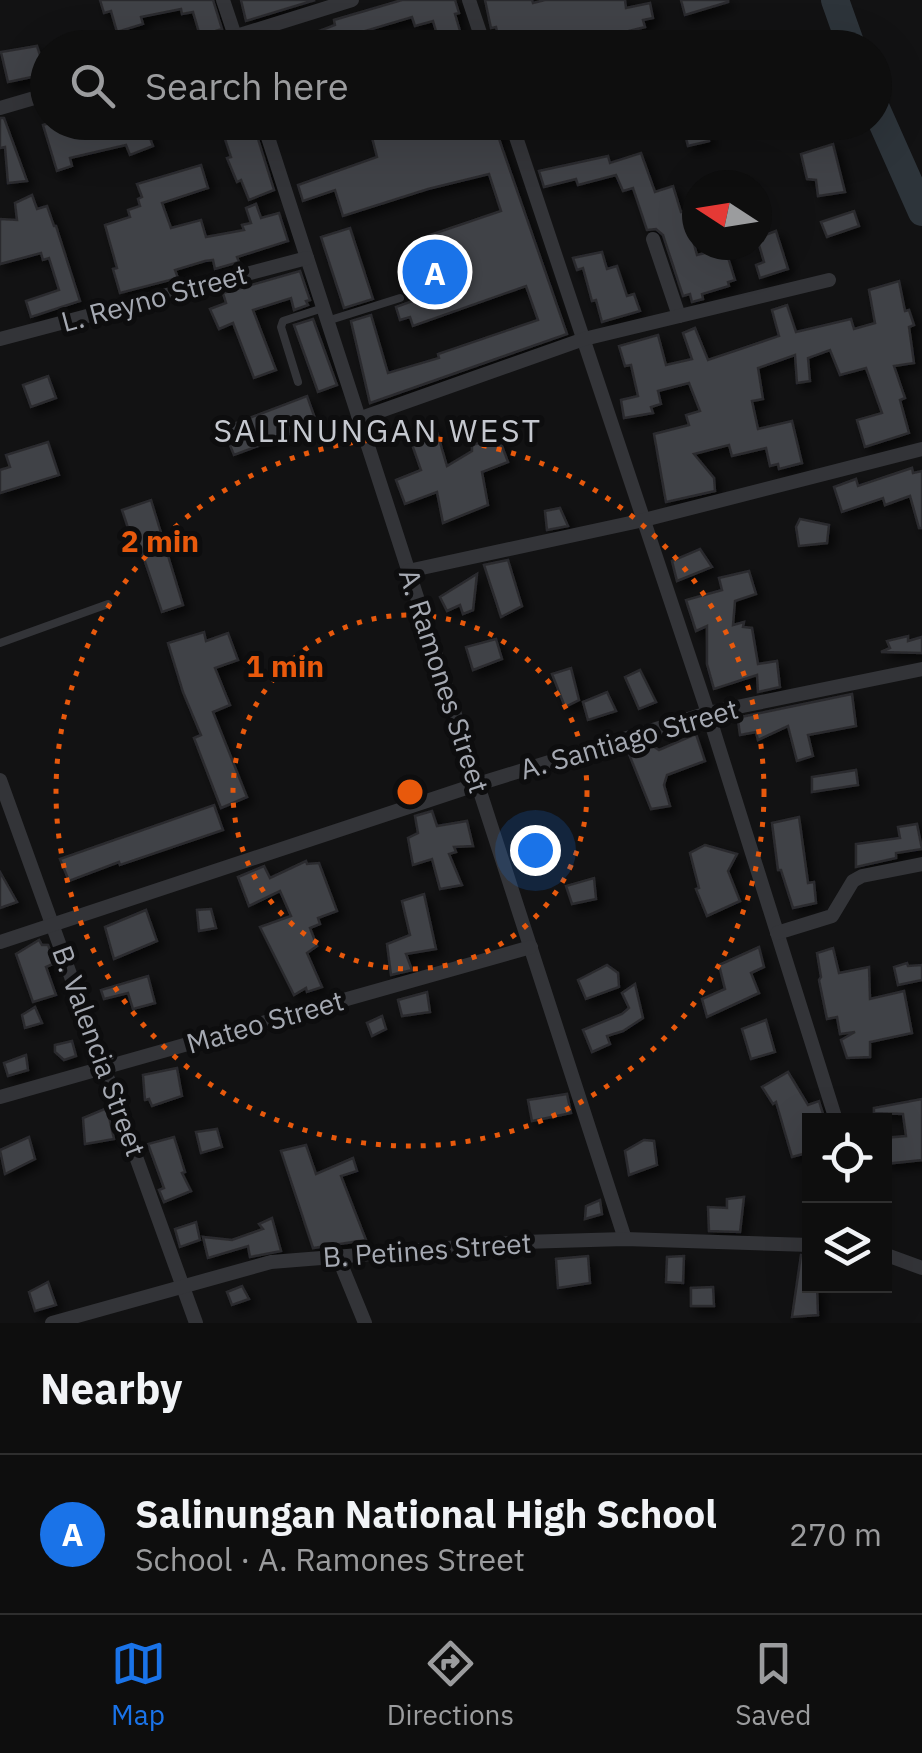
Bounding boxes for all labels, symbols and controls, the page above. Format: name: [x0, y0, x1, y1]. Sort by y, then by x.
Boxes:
search box: [30, 30, 892, 140]
icon: search: [65, 58, 120, 113]
text: Search here: [145, 61, 349, 110]
north arrow: [682, 170, 772, 260]
pin: A: [402, 234, 468, 310]
street label: L. Reyno Street: [57, 255, 251, 340]
district label: SALINUNGAN WEST: [214, 409, 542, 451]
text: 2 min: [121, 521, 199, 560]
street label: A. Ramones Street: [391, 564, 498, 798]
text: 1 min: [246, 646, 324, 685]
street label: A. Santiago Street: [516, 690, 742, 787]
centre of rings: [392, 774, 428, 810]
your location: [510, 825, 561, 876]
street label: B. Valencia Street: [44, 940, 155, 1161]
street label: Mateo Street: [182, 981, 348, 1062]
map controls: [802, 1113, 892, 1293]
button: locate: [802, 1113, 892, 1203]
button: layers: [802, 1203, 892, 1293]
street label: B. Petines Street: [321, 1224, 533, 1275]
text: Nearby: [40, 1361, 182, 1416]
text: Salinungan National High School: [135, 1489, 717, 1538]
text: A: [62, 1513, 83, 1555]
text: 270 m: [789, 1513, 882, 1555]
text: School · A. Ramones Street: [135, 1538, 525, 1580]
tab: Map: [111, 1636, 166, 1733]
tab: Directions: [387, 1636, 514, 1733]
tab: Saved: [735, 1636, 811, 1733]

